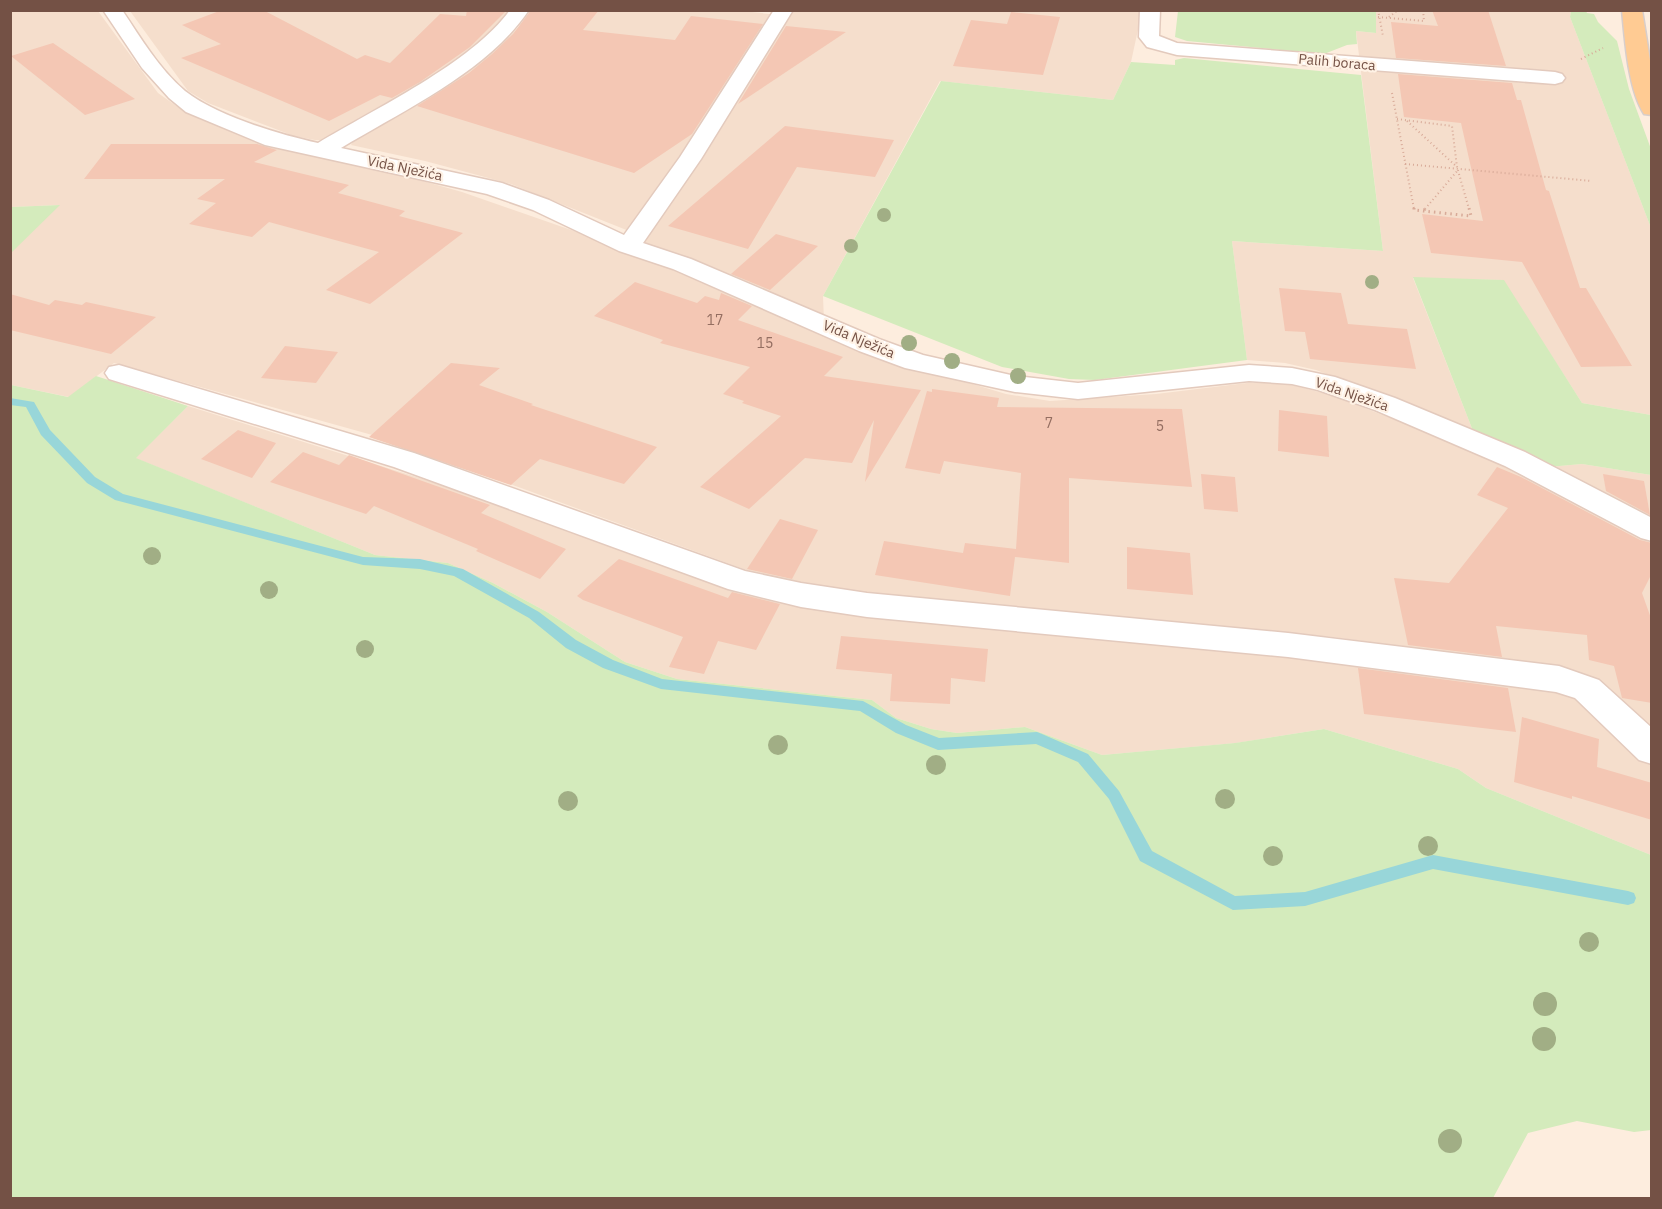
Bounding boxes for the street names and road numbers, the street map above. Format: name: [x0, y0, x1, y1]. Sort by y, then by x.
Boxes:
street label: Palih boraca: [1298, 50, 1377, 74]
street label: Vida Nježića: [366, 151, 445, 185]
street label: Vida Nježića: [820, 316, 898, 362]
street label: Vida Nježića: [1313, 373, 1392, 415]

